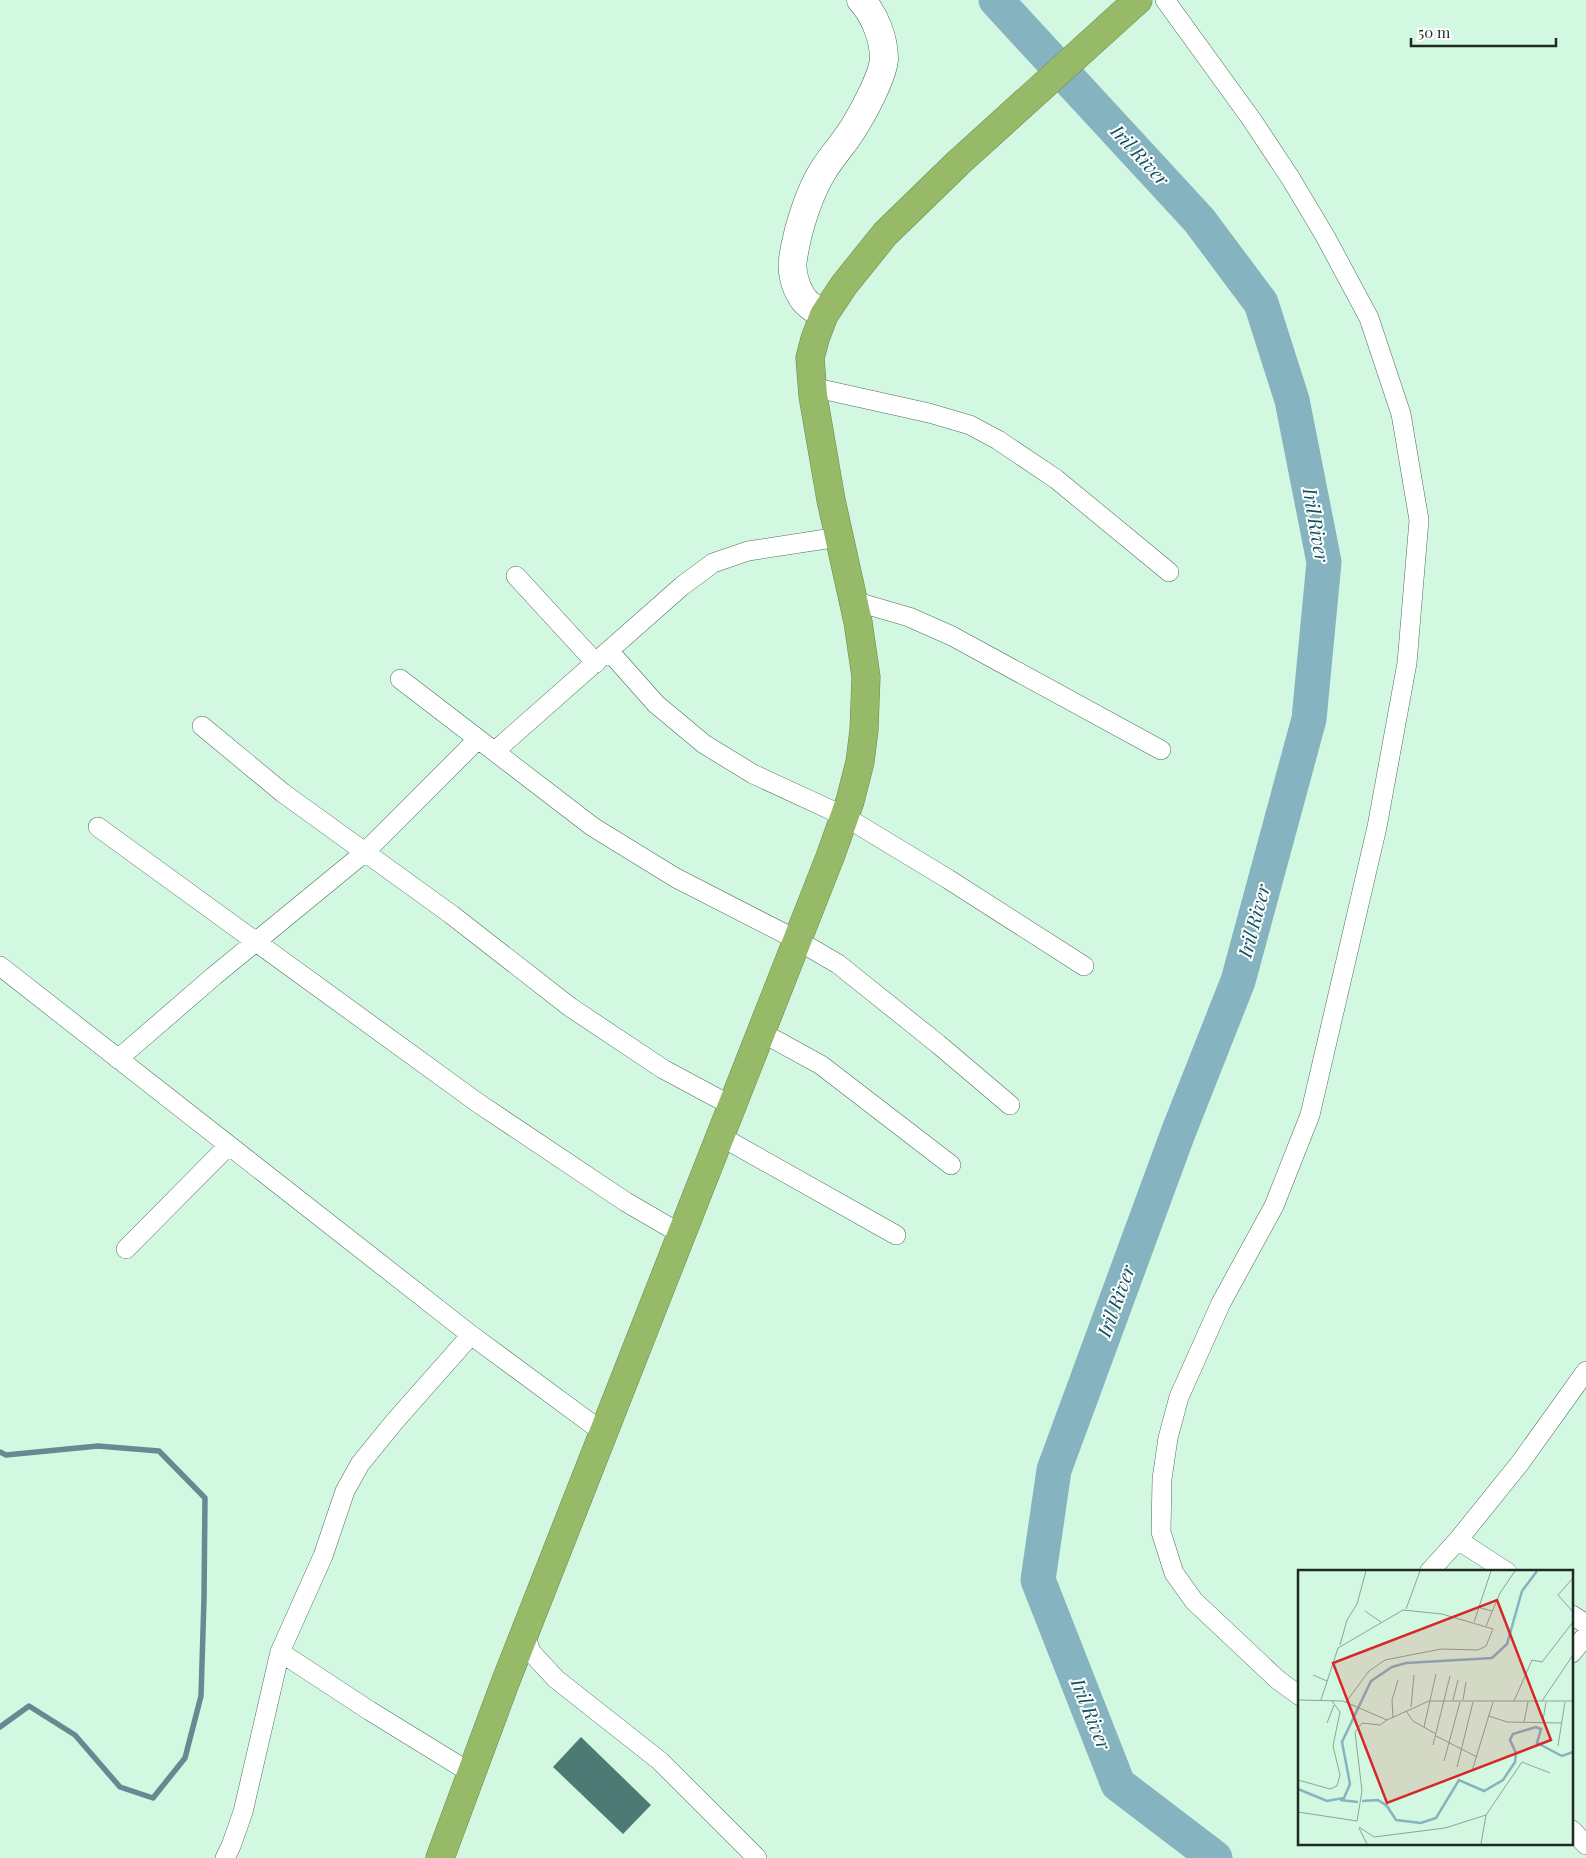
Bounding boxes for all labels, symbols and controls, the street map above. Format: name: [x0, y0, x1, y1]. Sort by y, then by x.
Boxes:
scale bar: [1411, 15, 1556, 47]
text: 50 m: [1418, 22, 1451, 42]
water label: Iril River: [1105, 117, 1176, 191]
water label: Iril River: [1298, 485, 1336, 565]
water label: Iril River: [1231, 880, 1275, 961]
water label: Iril River: [1090, 1260, 1140, 1341]
inset map: [1298, 1570, 1574, 1846]
water label: Iril River: [1066, 1673, 1118, 1754]

